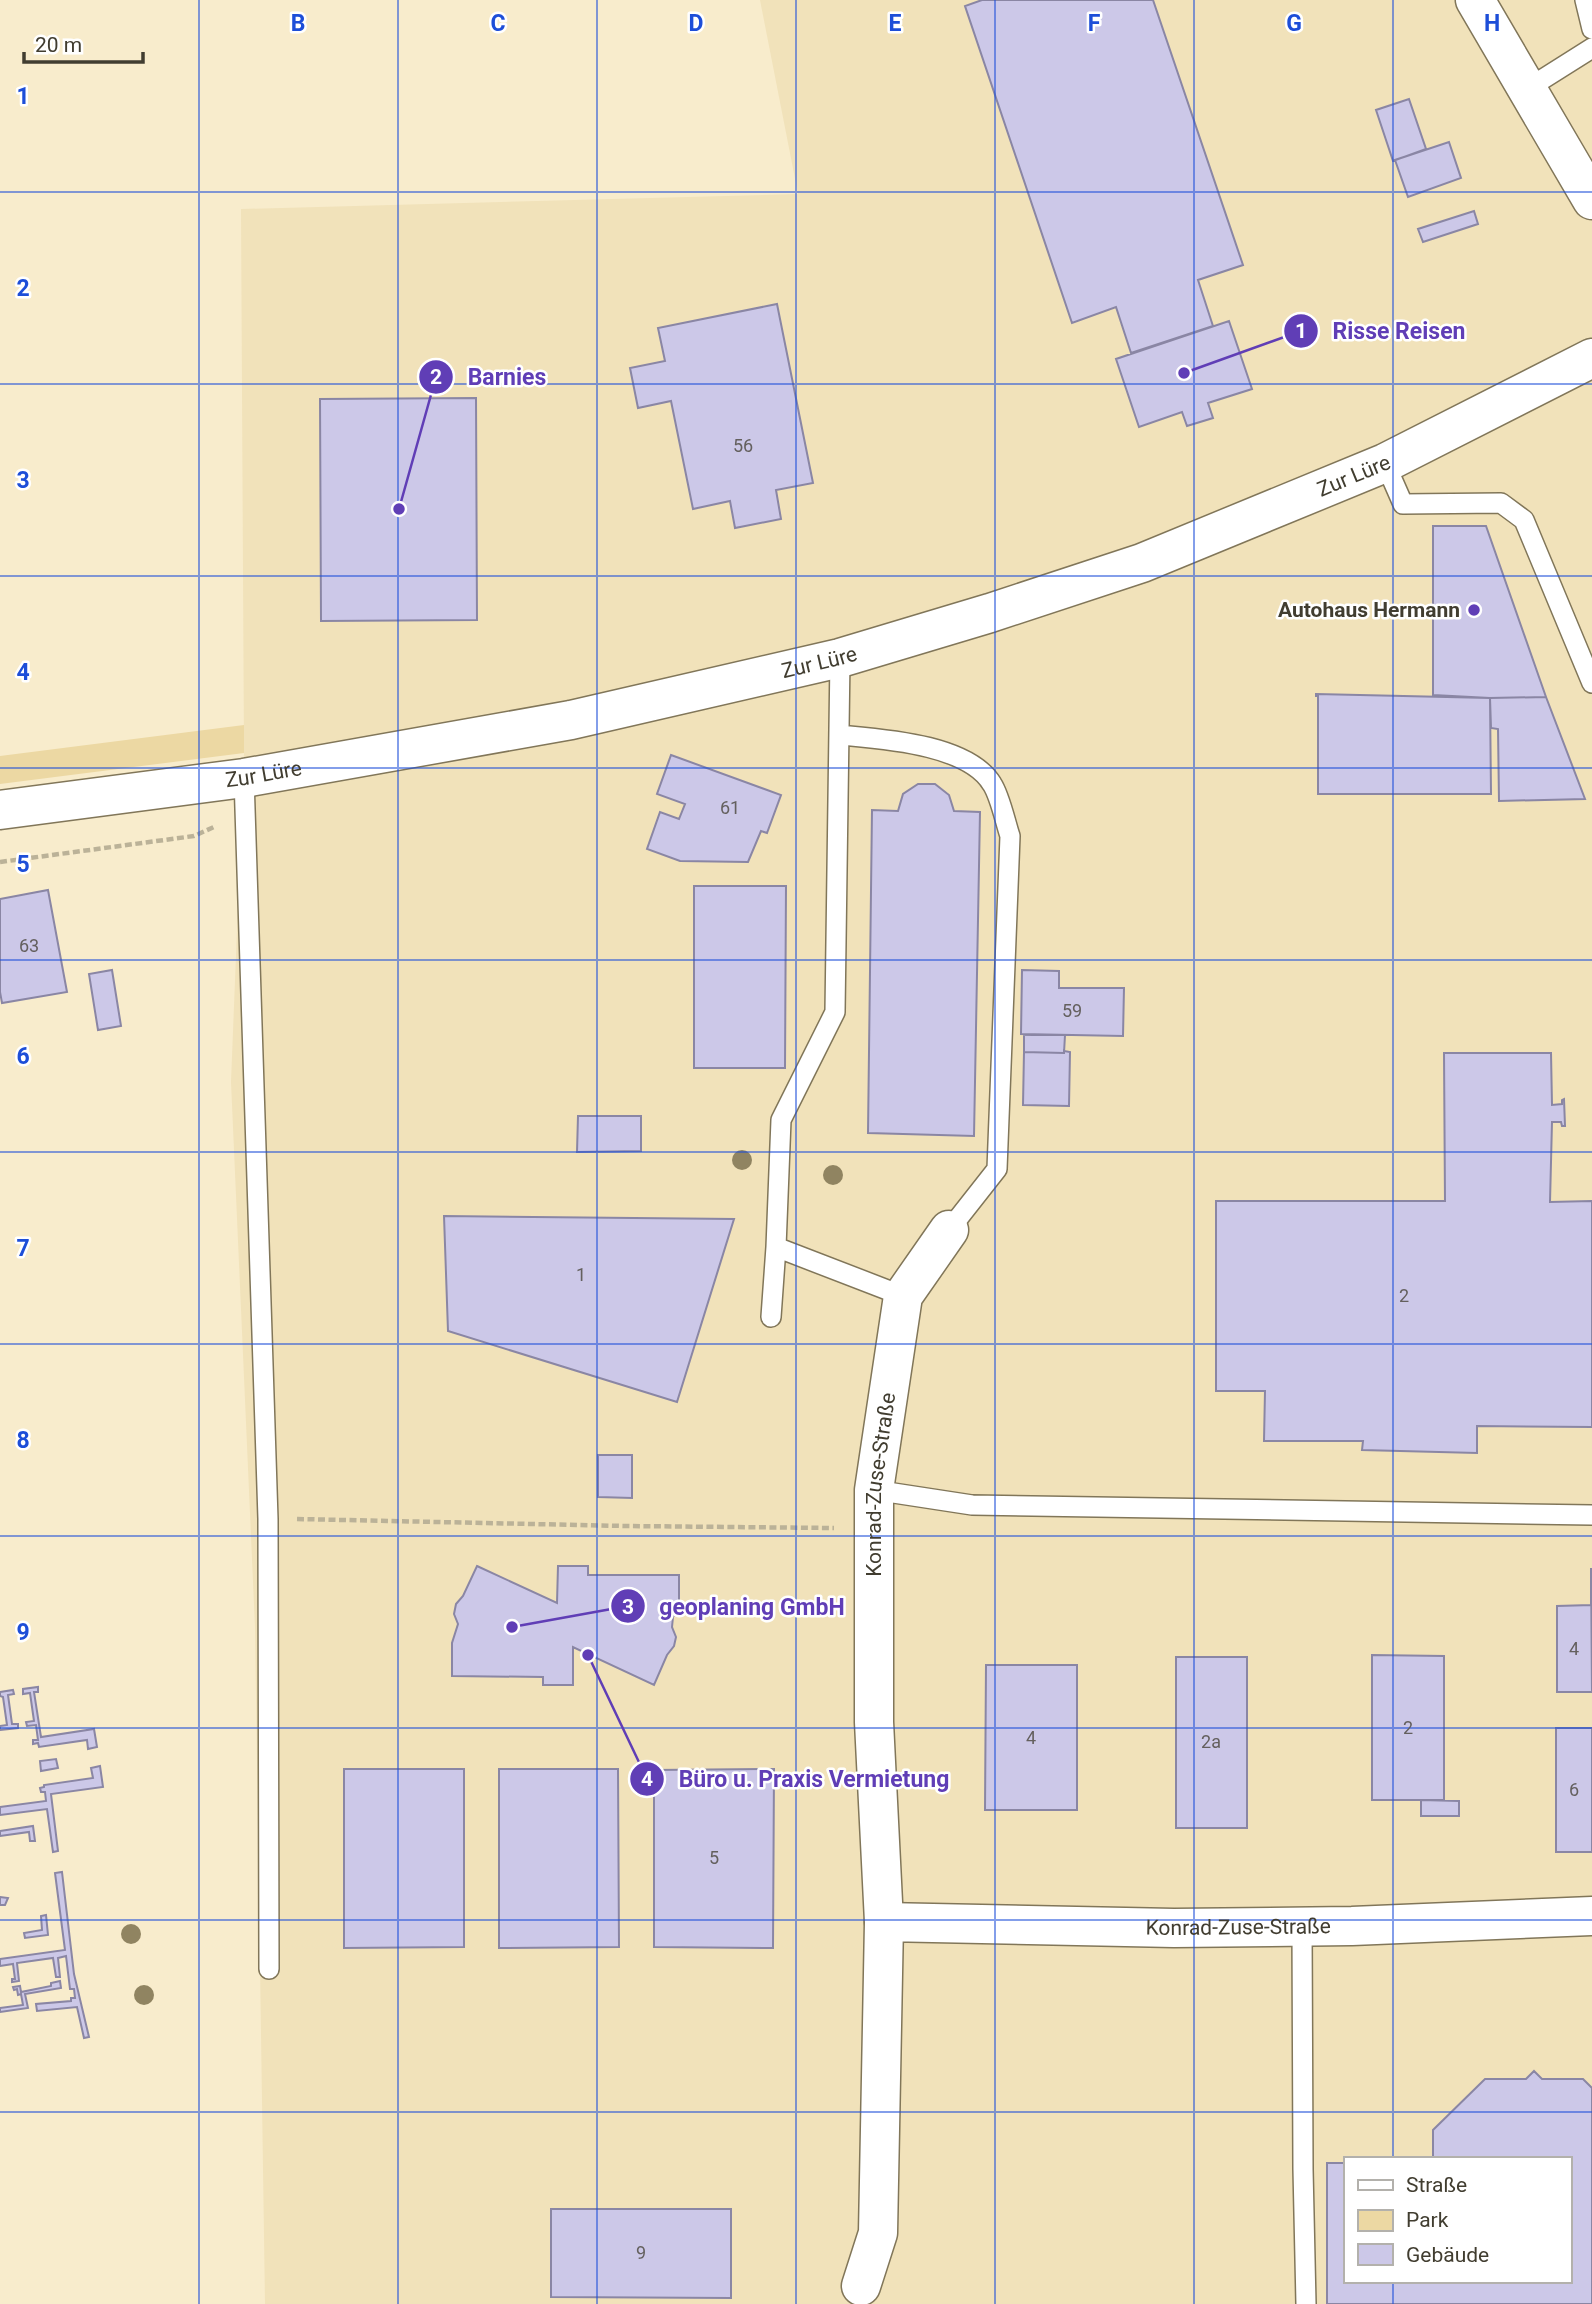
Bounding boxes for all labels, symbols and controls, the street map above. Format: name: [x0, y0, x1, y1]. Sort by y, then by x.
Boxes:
text: B: [291, 10, 305, 37]
text: C: [490, 10, 506, 37]
text: D: [689, 10, 703, 37]
text: E: [889, 10, 902, 37]
text: F: [1088, 10, 1101, 37]
text: G: [1286, 10, 1302, 37]
text: H: [1484, 10, 1500, 37]
scale bar: [24, 21, 144, 65]
text: 20 m: [35, 33, 82, 57]
text: 1: [16, 83, 30, 110]
text: 2: [16, 275, 30, 302]
callout: Risse Reisen: [1284, 309, 1480, 353]
text: Risse Reisen: [1333, 318, 1465, 345]
text: 1: [1295, 319, 1307, 343]
callout: Barnies: [419, 355, 560, 399]
text: Barnies: [468, 364, 546, 391]
text: 2: [430, 365, 442, 389]
house number: 56: [733, 435, 753, 456]
street label: Zur Lüre: [1314, 450, 1394, 502]
text: 3: [16, 467, 30, 494]
place label: Autohaus Hermann: [1278, 598, 1460, 622]
marker: Autohaus Hermann: [1466, 602, 1482, 618]
street label: Zur Lüre: [779, 642, 860, 683]
text: 4: [16, 659, 30, 686]
street label: Zur Lüre: [224, 756, 304, 792]
house number: 61: [720, 797, 740, 818]
text: 5: [16, 851, 30, 878]
house number: 63: [19, 935, 39, 956]
house number: 59: [1062, 1000, 1082, 1021]
text: 6: [16, 1043, 30, 1070]
text: 7: [16, 1235, 30, 1262]
house number: 1: [576, 1264, 586, 1285]
house number: 2: [1399, 1285, 1409, 1306]
street label: Konrad-Zuse-Straße: [862, 1391, 900, 1577]
text: 8: [16, 1427, 30, 1454]
callout: geoplaning GmbH: [611, 1584, 859, 1628]
text: geoplaning GmbH: [659, 1594, 845, 1621]
text: 3: [622, 1595, 634, 1619]
text: 9: [16, 1619, 30, 1646]
house number: 4: [1569, 1638, 1579, 1659]
house number: 2: [1403, 1717, 1413, 1738]
house number: 4: [1026, 1727, 1036, 1748]
house number: 2a: [1201, 1731, 1221, 1752]
callout: Büro u. Praxis Vermietung: [629, 1757, 963, 1801]
text: Büro u. Praxis Vermietung: [679, 1766, 949, 1793]
text: 4: [641, 1767, 653, 1791]
house number: 6: [1569, 1779, 1579, 1800]
house number: 5: [709, 1847, 719, 1868]
street label: Konrad-Zuse-Straße: [1145, 1914, 1331, 1940]
legend: [1344, 2157, 1571, 2283]
text: Straße: [1406, 2173, 1467, 2197]
text: Park: [1406, 2208, 1449, 2232]
house number: 9: [636, 2242, 646, 2263]
text: Gebäude: [1406, 2243, 1489, 2267]

